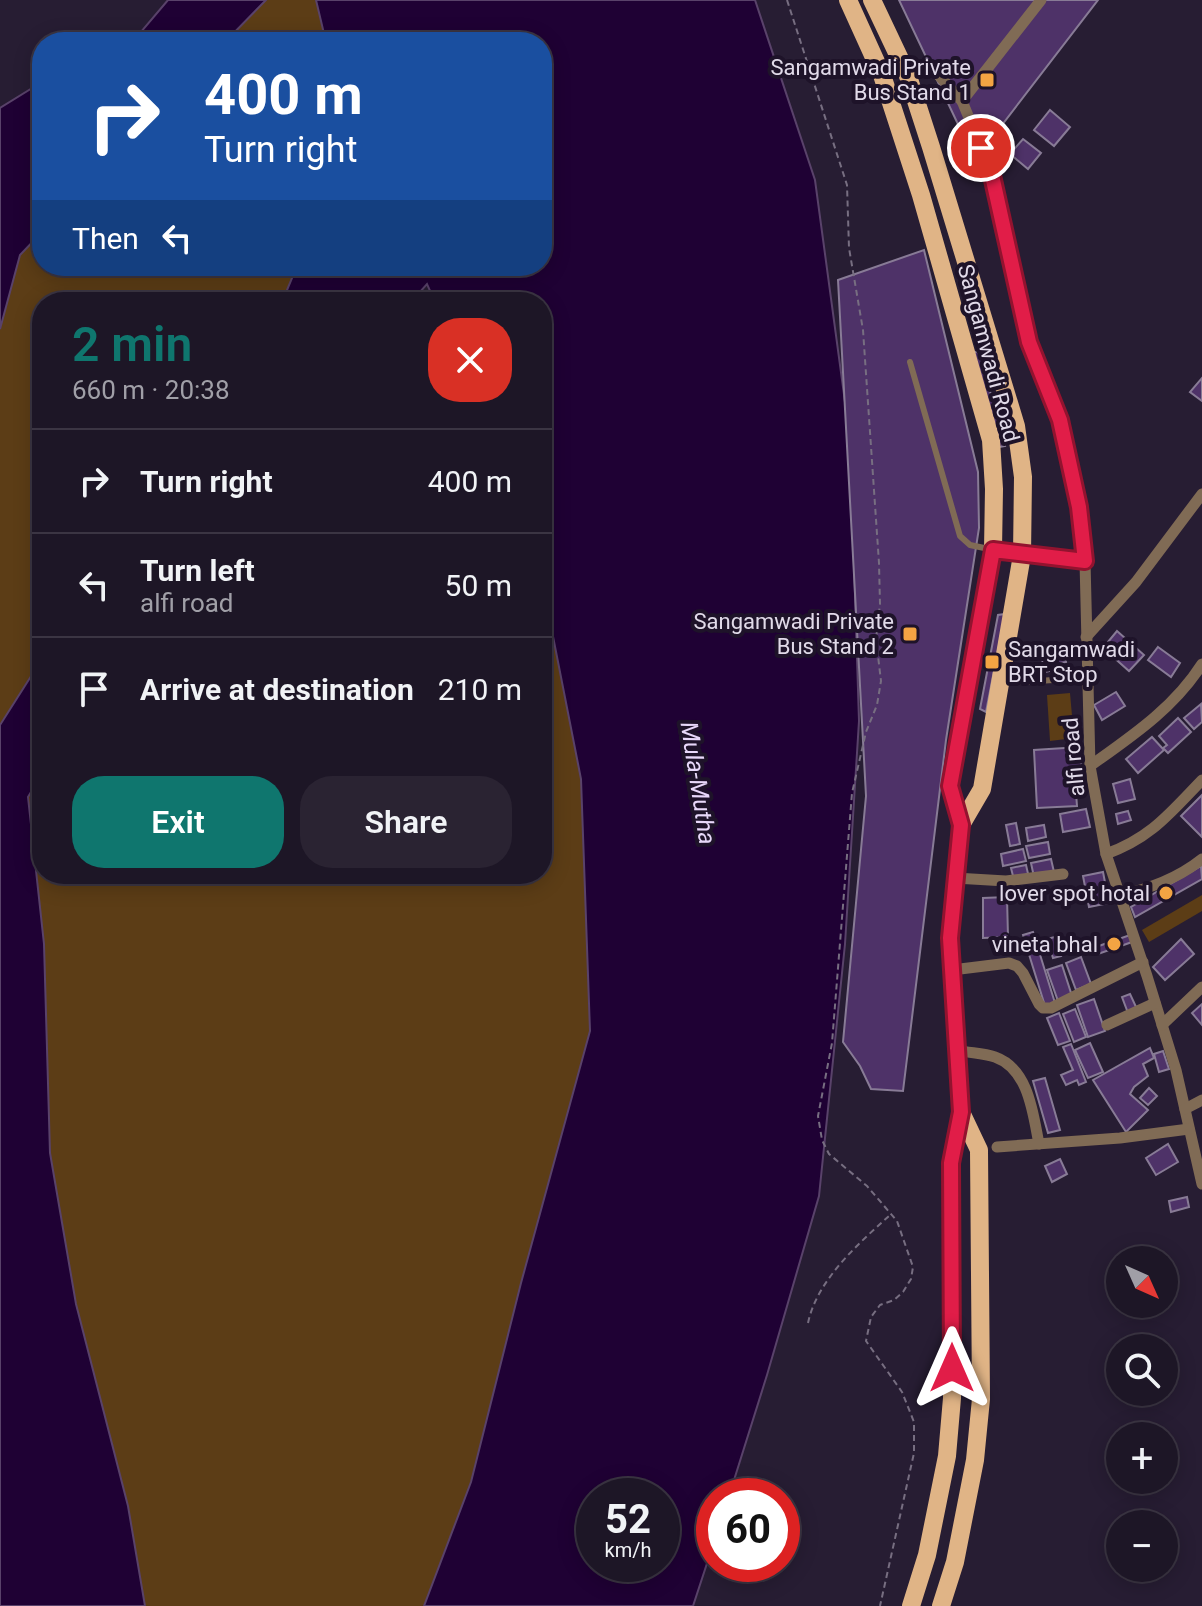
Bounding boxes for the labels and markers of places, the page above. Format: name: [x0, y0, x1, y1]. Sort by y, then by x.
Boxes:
place label: Sangamwadi Private Bus Stand 1: [770, 55, 971, 105]
marker: Sangamwadi Private Bus Stand 1: [978, 71, 996, 89]
pin: [947, 114, 1015, 182]
place label: Sangamwadi Private Bus Stand 2: [693, 609, 894, 659]
marker: Sangamwadi Private Bus Stand 2: [901, 625, 919, 643]
place label: Sangamwadi BRT Stop: [1008, 637, 1135, 687]
marker: Sangamwadi BRT Stop: [983, 653, 1001, 671]
place label: lover spot hotal: [999, 881, 1150, 906]
marker: lover spot hotal: [1157, 884, 1175, 902]
place label: vineta bhal: [992, 932, 1098, 957]
marker: vineta bhal: [1105, 935, 1123, 953]

